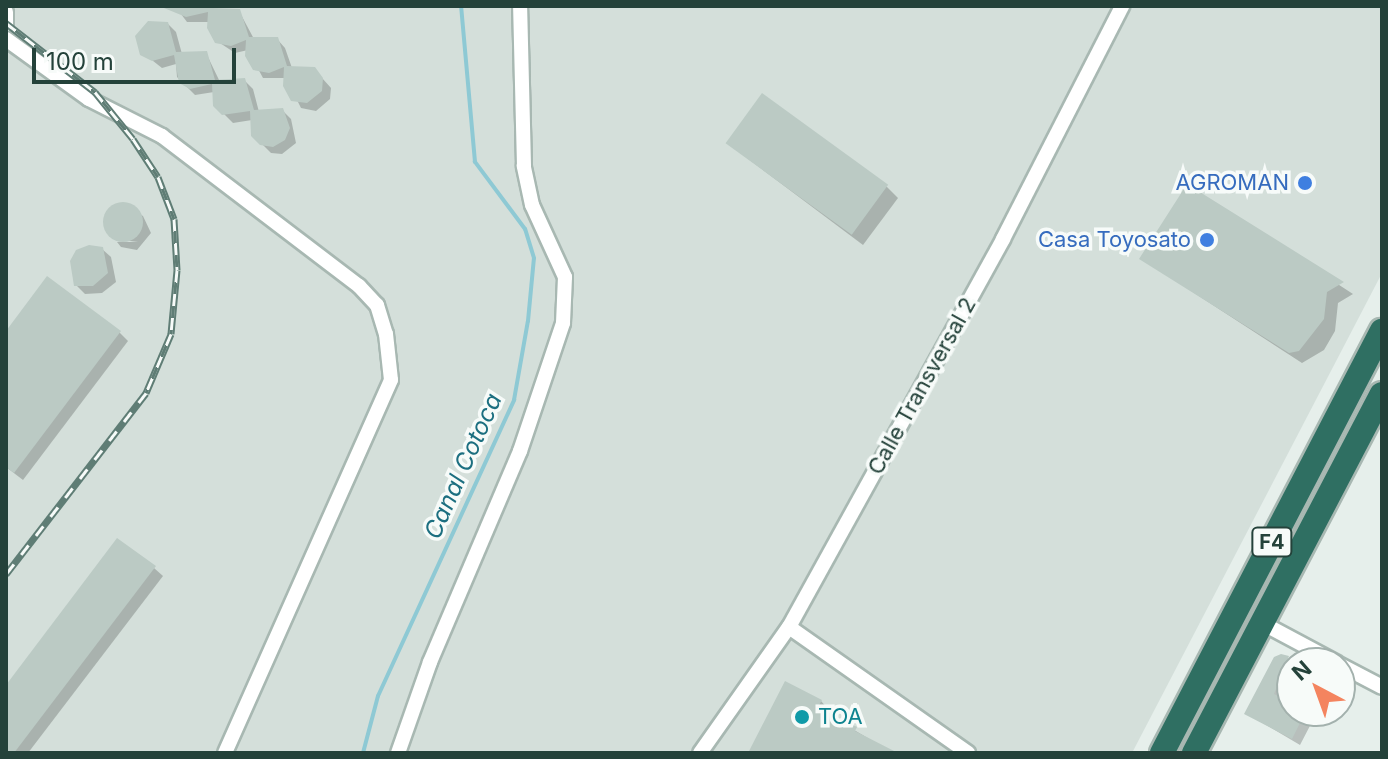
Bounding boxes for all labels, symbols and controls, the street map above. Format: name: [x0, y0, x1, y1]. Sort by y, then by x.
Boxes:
scale bar: [36, 32, 240, 82]
text: 100 m: [46, 47, 114, 76]
place label: AGROMAN: [1176, 170, 1289, 196]
marker: AGROMAN: [1296, 174, 1314, 192]
place label: Casa Toyosato: [1038, 227, 1191, 253]
marker: Casa Toyosato: [1198, 231, 1216, 249]
street label: Calle Transversal 2: [862, 293, 982, 479]
water label: Canal Cotoca: [418, 389, 508, 543]
road number: F4: [1250, 526, 1294, 558]
north arrow: [1276, 647, 1356, 727]
text: N: [1287, 655, 1316, 686]
place label: TOA: [818, 704, 863, 730]
marker: TOA: [793, 708, 811, 726]

